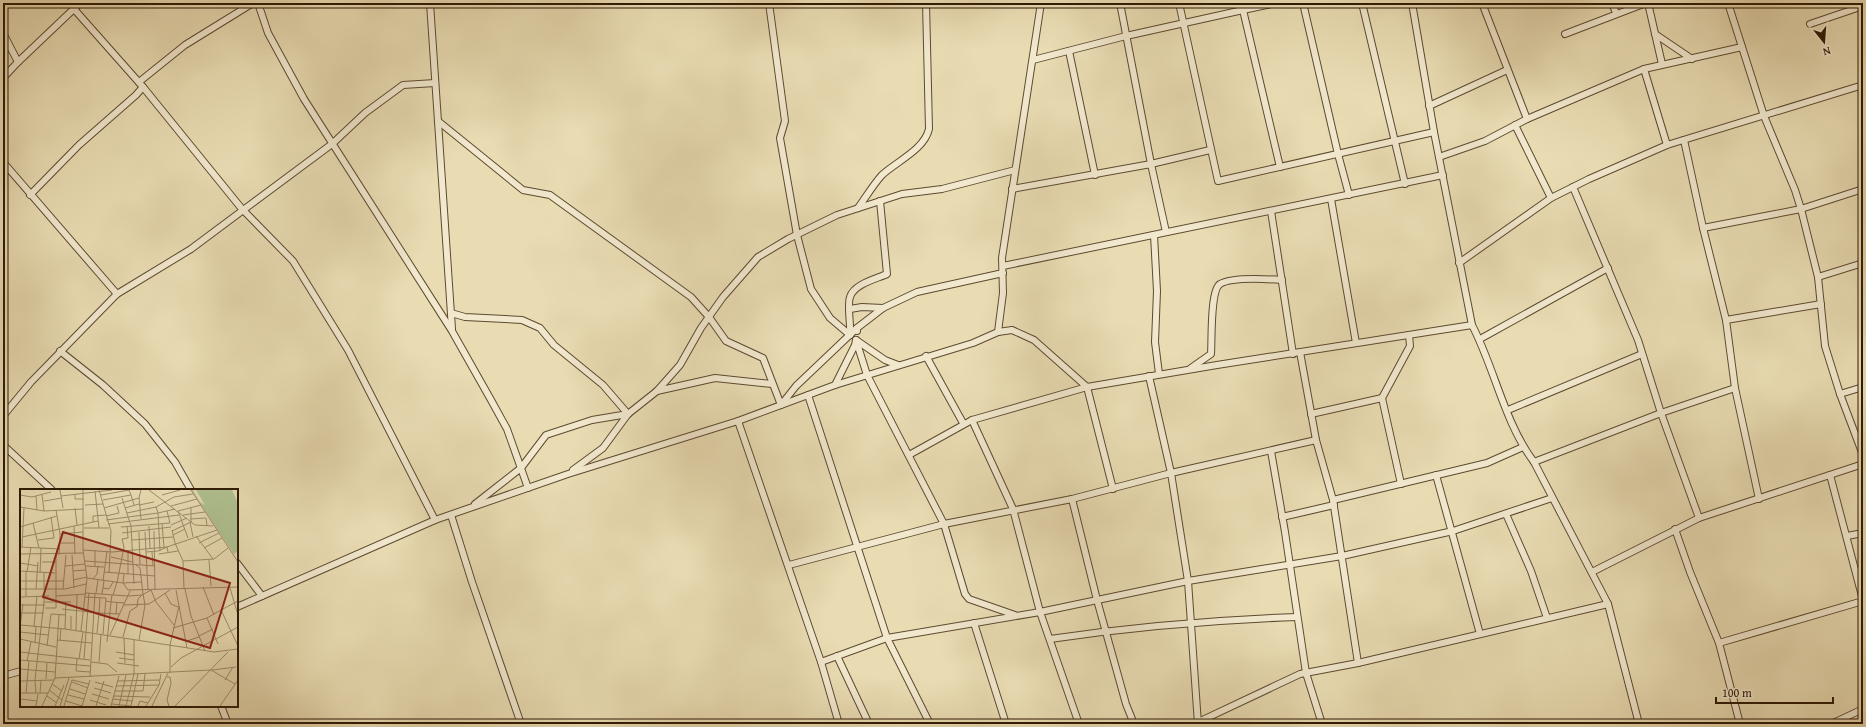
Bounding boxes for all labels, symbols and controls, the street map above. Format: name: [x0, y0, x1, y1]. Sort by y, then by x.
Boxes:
north arrow: [1804, 22, 1844, 62]
text: N: [1820, 43, 1833, 60]
inset map: [20, 489, 238, 707]
scale bar: [1716, 679, 1833, 705]
text: 100 m: [1722, 684, 1752, 701]

